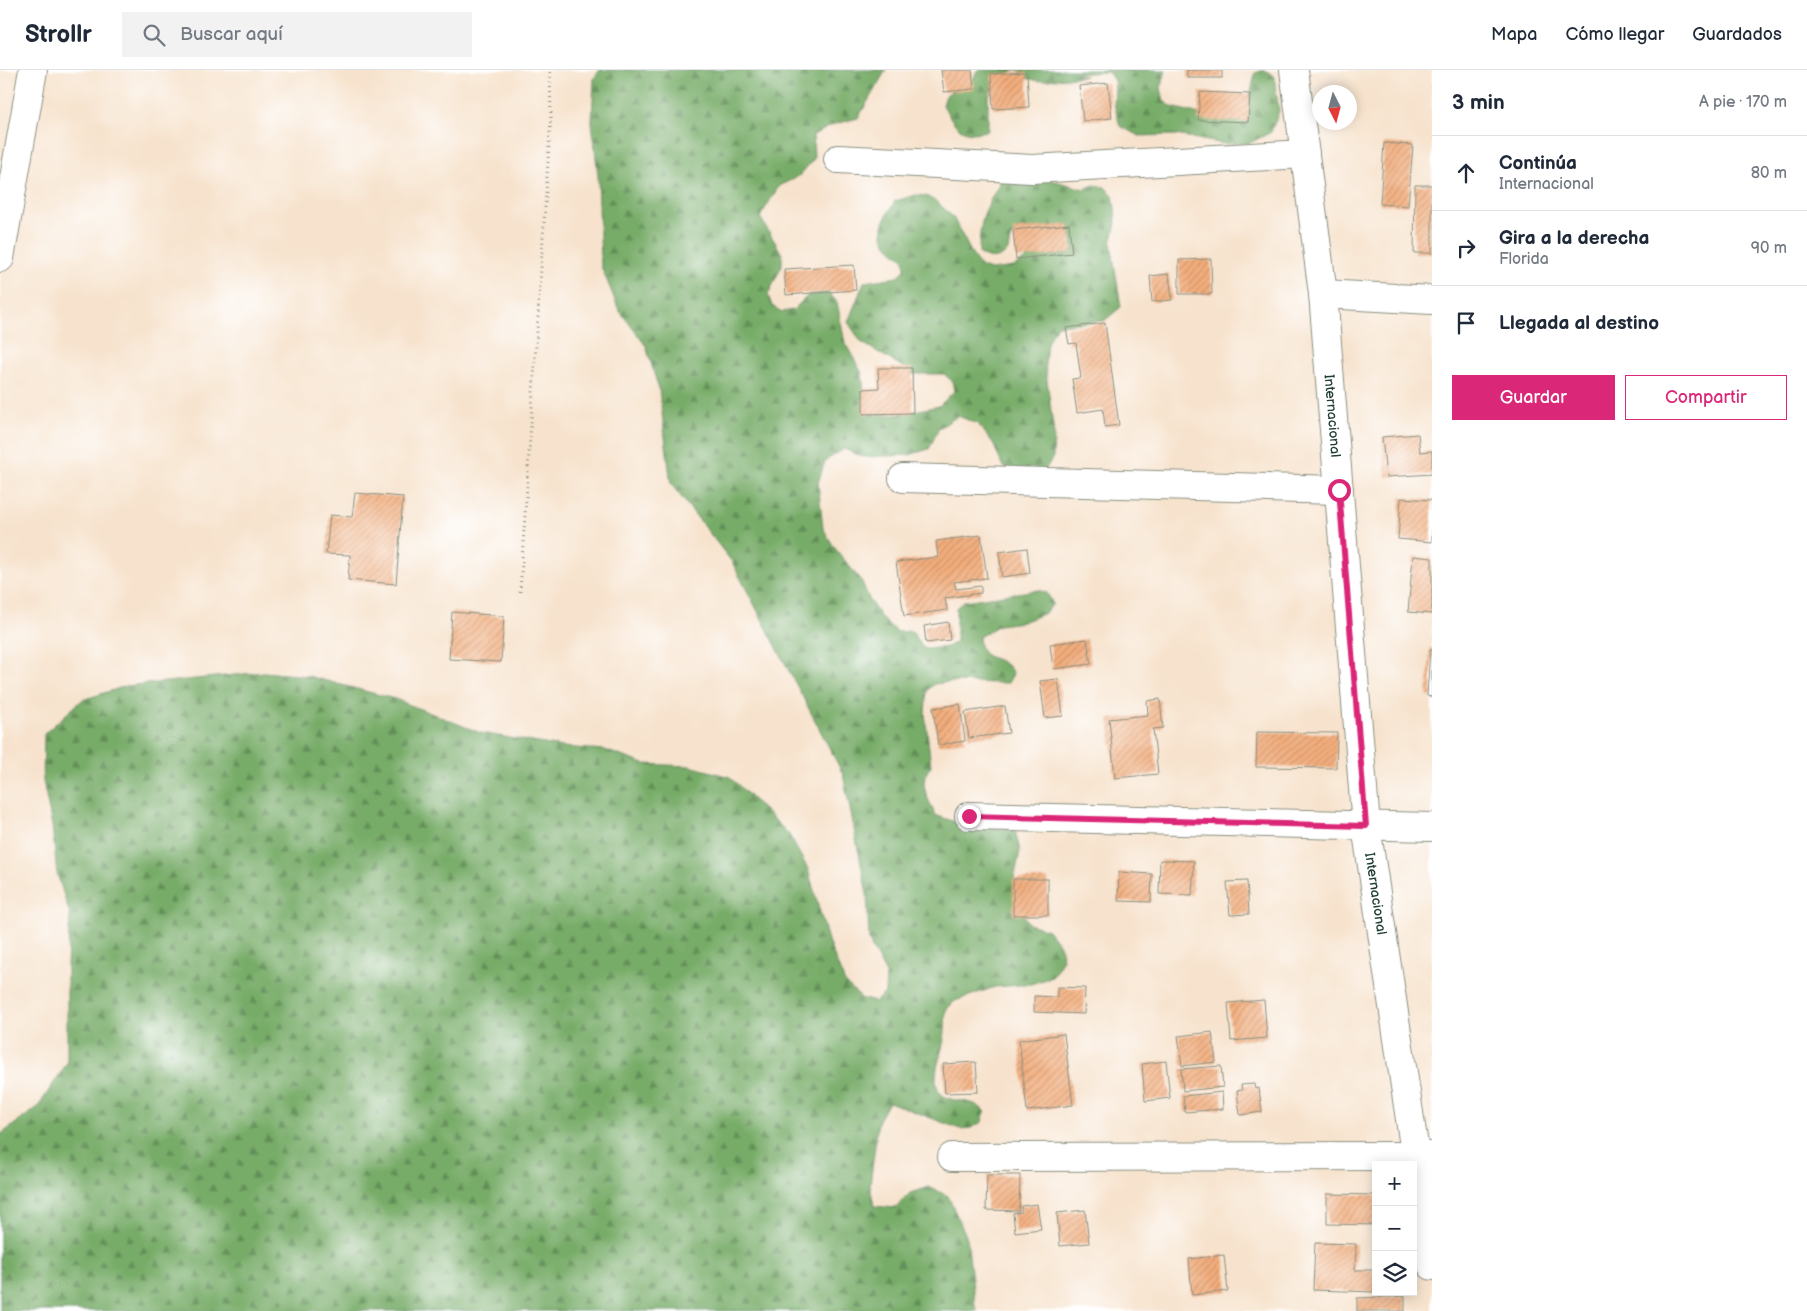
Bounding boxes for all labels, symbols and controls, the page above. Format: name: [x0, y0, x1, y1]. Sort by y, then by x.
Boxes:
search box: [122, 12, 472, 57]
text: Strollr: [25, 20, 92, 49]
icon: search: [140, 21, 168, 49]
text: Buscar aquí: [180, 23, 283, 46]
text: Mapa: [1491, 24, 1537, 45]
text: Cómo llegar: [1565, 24, 1664, 45]
text: Guardados: [1692, 24, 1782, 45]
north arrow: [1312, 85, 1357, 130]
text: 3 min: [1452, 90, 1505, 115]
text: A pie · 170 m: [1699, 93, 1787, 112]
text: Continúa: [1499, 152, 1577, 175]
icon: ahead: [1452, 159, 1480, 187]
text: 80 m: [1751, 164, 1787, 183]
text: Internacional: [1499, 175, 1594, 194]
text: Gira a la derecha: [1499, 227, 1649, 250]
icon: right: [1452, 234, 1480, 262]
text: 90 m: [1751, 239, 1787, 258]
text: Florida: [1499, 250, 1549, 269]
icon: arrive: [1452, 309, 1480, 337]
text: Llegada al destino: [1499, 312, 1659, 335]
street label: Internacional: [1321, 374, 1344, 458]
button: Guardar: [1452, 375, 1615, 420]
button: Compartir: [1625, 375, 1787, 420]
route start: [1328, 479, 1351, 502]
route end: [958, 805, 981, 828]
street label: Internacional: [1361, 851, 1390, 936]
map controls: [1372, 1161, 1417, 1296]
button: +: [1372, 1161, 1417, 1206]
button: −: [1372, 1206, 1417, 1251]
button: layers: [1372, 1251, 1417, 1296]

